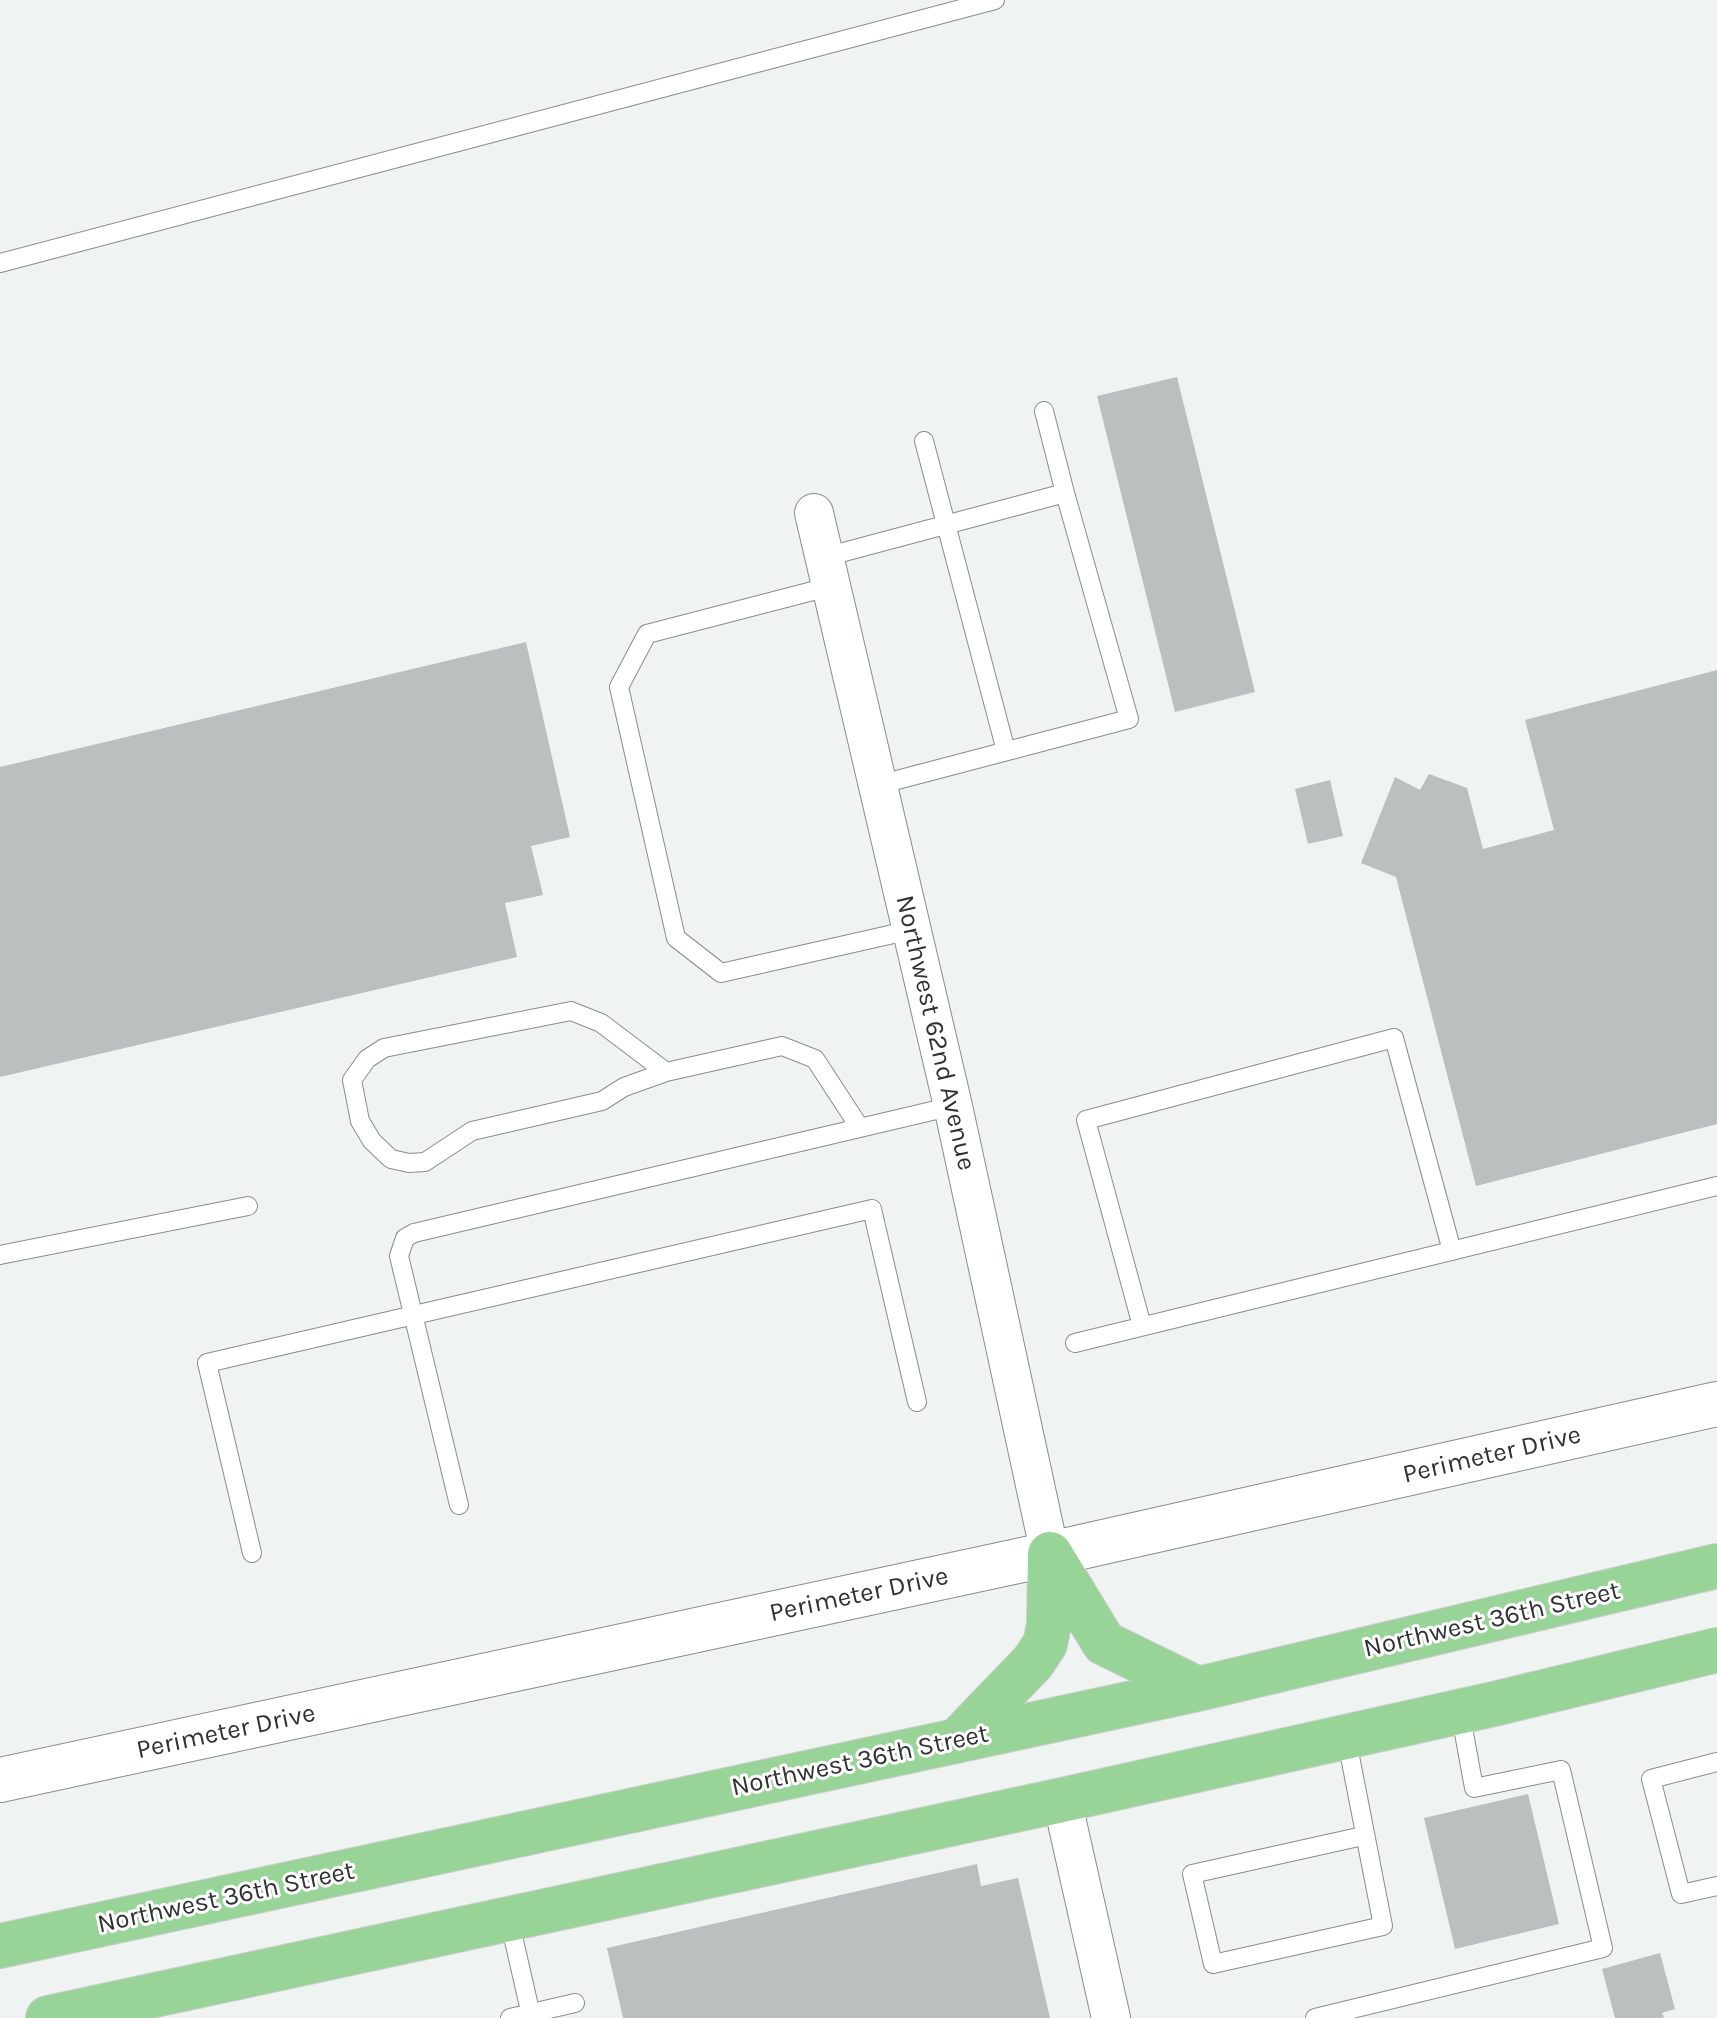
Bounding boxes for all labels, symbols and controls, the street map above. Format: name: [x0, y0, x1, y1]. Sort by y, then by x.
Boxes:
street label: Northwest 62nd Avenue: [888, 892, 982, 1174]
street label: Perimeter Drive: [1400, 1419, 1584, 1491]
street label: Perimeter Drive: [767, 1561, 951, 1629]
street label: Northwest 36th Street: [1361, 1575, 1623, 1665]
street label: Perimeter Drive: [134, 1698, 318, 1766]
street label: Northwest 36th Street: [729, 1719, 991, 1803]
street label: Northwest 36th Street: [95, 1856, 357, 1940]

